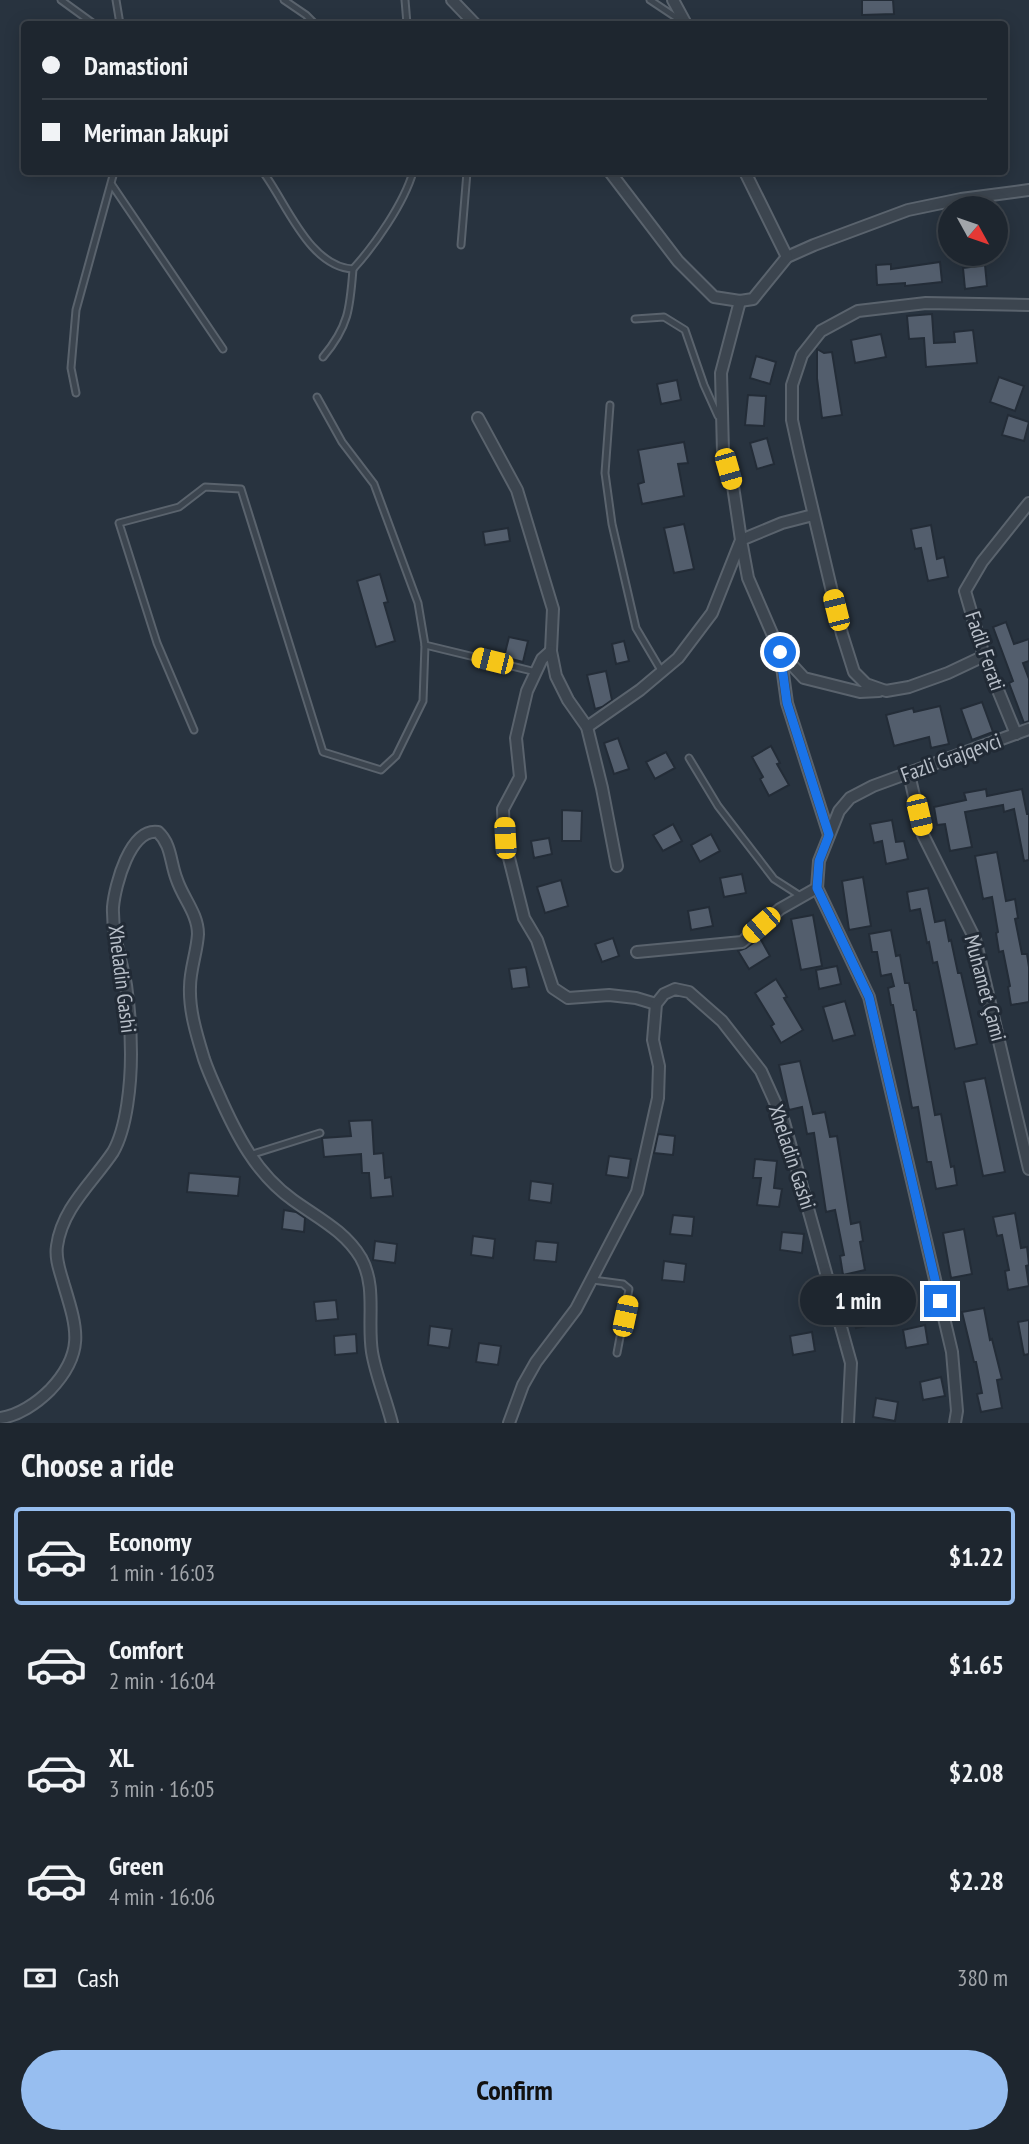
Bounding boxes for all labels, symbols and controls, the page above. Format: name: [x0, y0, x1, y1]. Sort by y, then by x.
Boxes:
text: Damastioni: [84, 49, 188, 82]
text: Meriman Jakupi: [84, 116, 229, 149]
north arrow: [938, 196, 1008, 266]
map controls: [938, 196, 1008, 266]
car: [713, 446, 744, 492]
car: [821, 587, 852, 633]
street label: Fadil Ferati: [959, 608, 1012, 694]
route start: [764, 636, 796, 668]
car: [470, 646, 515, 676]
street label: Fazli Grajqevci: [897, 727, 1005, 788]
car: [905, 792, 934, 838]
car: [494, 816, 517, 860]
car: [739, 903, 784, 947]
street label: Xheladin Gashi: [102, 923, 143, 1035]
street label: Muhamet Çami: [958, 932, 1013, 1044]
street label: Xheladin Gashi: [763, 1101, 822, 1213]
callout: 1 min: [800, 1276, 916, 1326]
route end: [924, 1285, 956, 1317]
text: 1 min: [835, 1286, 881, 1315]
car: [611, 1293, 640, 1339]
text: Choose a ride: [21, 1444, 174, 1486]
icon: car: [25, 1525, 88, 1588]
text: Economy: [109, 1525, 191, 1558]
text: $1.22: [949, 1540, 1004, 1573]
text: 1 min · 16:03: [109, 1558, 215, 1587]
icon: car: [25, 1633, 88, 1696]
text: Comfort: [109, 1633, 183, 1666]
text: $1.65: [949, 1648, 1004, 1681]
text: 2 min · 16:04: [109, 1666, 215, 1695]
icon: car: [25, 1741, 88, 1804]
text: XL: [109, 1741, 134, 1774]
text: $2.08: [949, 1756, 1004, 1789]
text: 3 min · 16:05: [109, 1774, 215, 1803]
icon: car: [25, 1849, 88, 1912]
text: Green: [109, 1849, 164, 1882]
text: $2.28: [949, 1864, 1004, 1897]
text: 4 min · 16:06: [109, 1882, 215, 1911]
icon: cash: [21, 1959, 59, 1997]
text: Cash: [77, 1961, 119, 1994]
text: 380 m: [957, 1963, 1008, 1992]
button: Confirm: [21, 2050, 1008, 2130]

